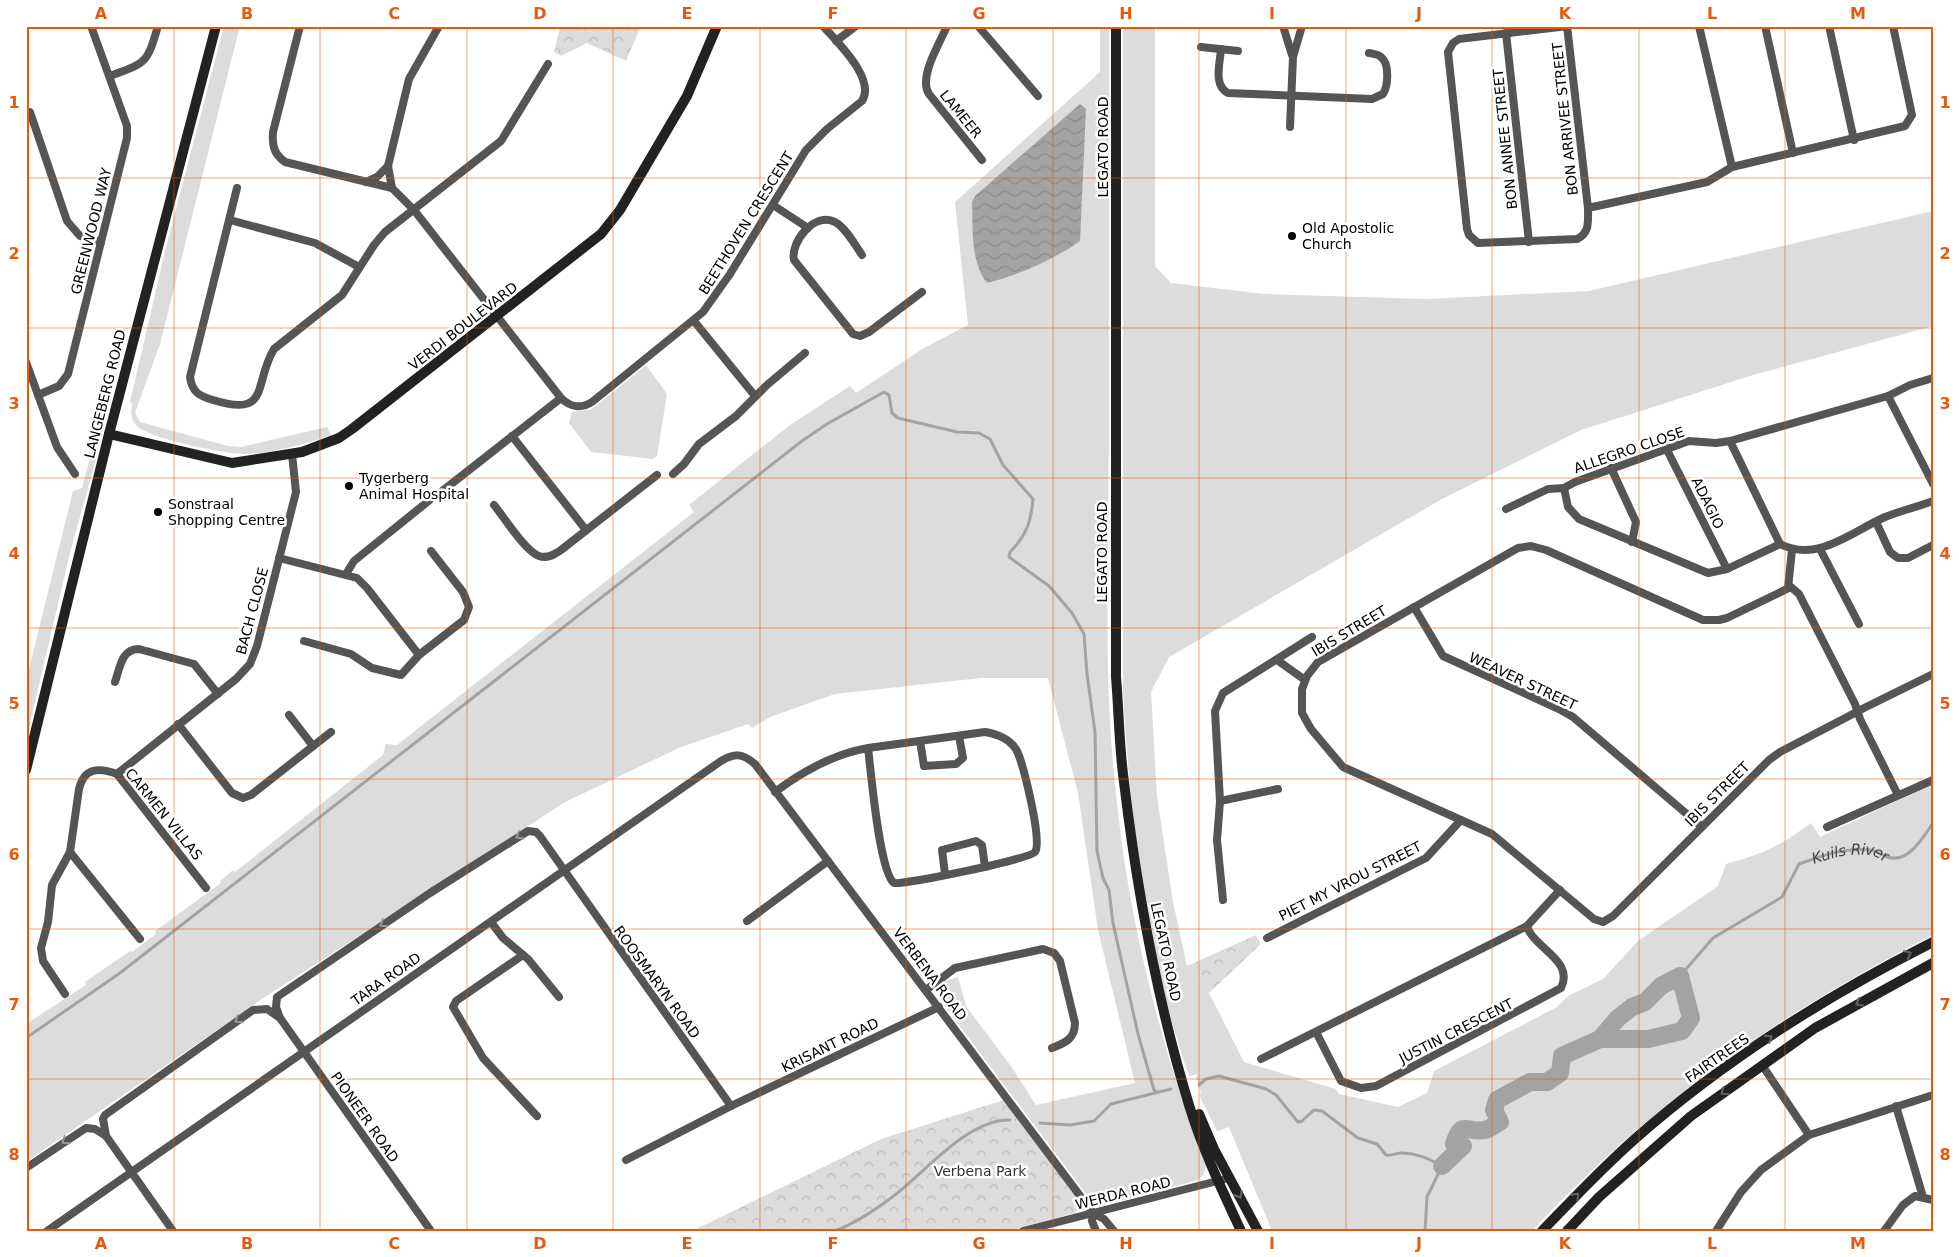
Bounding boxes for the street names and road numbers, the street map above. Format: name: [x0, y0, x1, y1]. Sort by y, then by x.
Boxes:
street label: BON ARRIVEE STREET: [1549, 41, 1581, 196]
street label: BON ANNEE STREET: [1490, 67, 1520, 210]
street label: LAMEER: [937, 87, 985, 141]
street label: LEGATO ROAD: [1095, 97, 1111, 197]
street label: BEETHOVEN CRESCENT: [695, 148, 797, 297]
street label: GREENWOOD WAY: [68, 166, 115, 296]
street label: VERDI BOULEVARD: [405, 279, 521, 373]
street label: LANGEBERG ROAD: [81, 328, 129, 460]
street label: ALLEGRO CLOSE: [1572, 424, 1686, 476]
street label: ADAGIO: [1689, 475, 1727, 531]
street label: LEGATO ROAD: [1094, 502, 1110, 602]
street label: BACH CLOSE: [233, 566, 271, 656]
street label: IBIS STREET: [1309, 602, 1390, 660]
street label: WEAVER STREET: [1466, 649, 1580, 713]
street label: IBIS STREET: [1681, 758, 1753, 830]
street label: CARMEN VILLAS: [122, 765, 206, 863]
street label: PIET MY VROU STREET: [1276, 838, 1424, 924]
street label: LEGATO ROAD: [1148, 901, 1184, 1003]
street label: ROOSMARYN ROAD: [611, 922, 703, 1042]
street label: VERBENA ROAD: [890, 924, 970, 1024]
street label: TARA ROAD: [347, 949, 424, 1009]
street label: JUSTIN CRESCENT: [1395, 995, 1516, 1067]
street label: KRISANT ROAD: [779, 1015, 881, 1075]
street label: FAIRTREES: [1682, 1030, 1752, 1086]
street label: PIONEER ROAD: [328, 1069, 402, 1165]
street label: WERDA ROAD: [1074, 1173, 1172, 1213]

